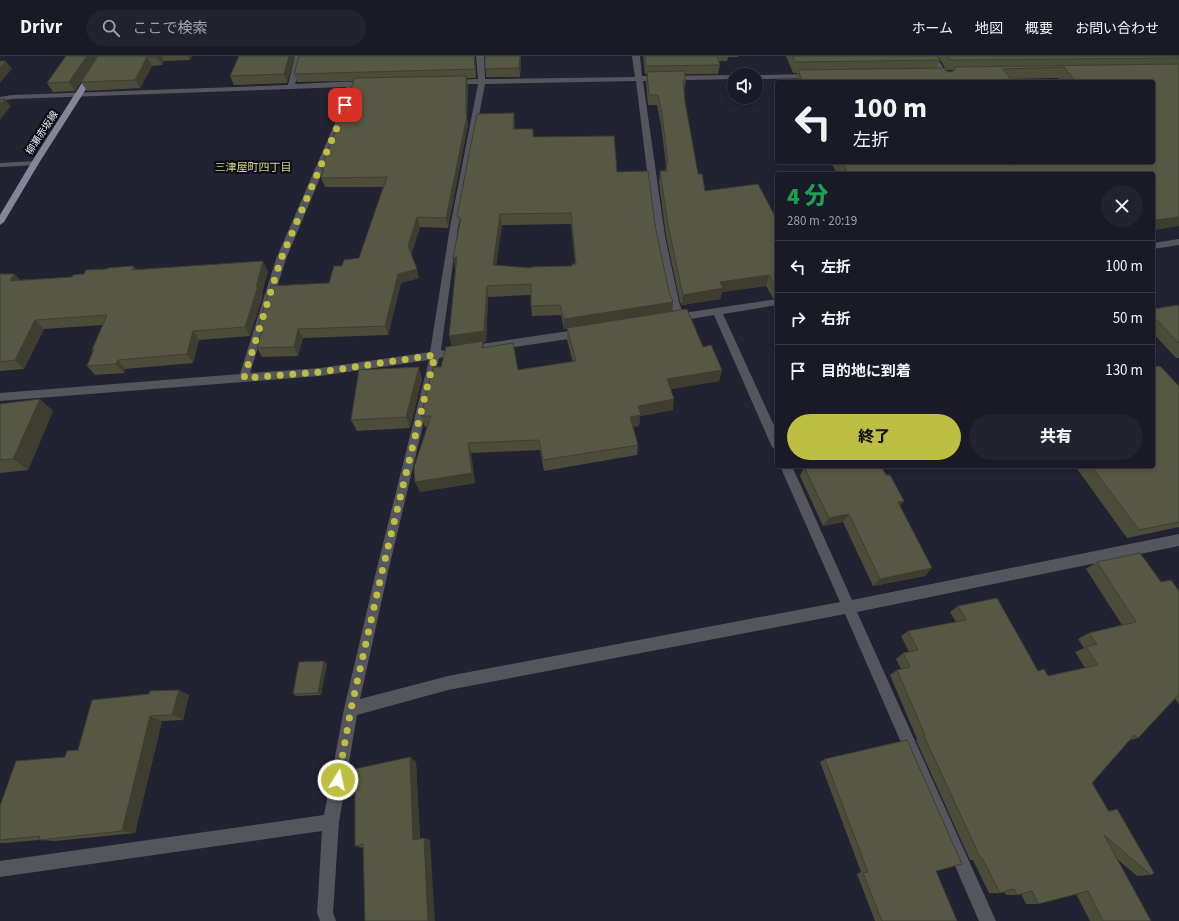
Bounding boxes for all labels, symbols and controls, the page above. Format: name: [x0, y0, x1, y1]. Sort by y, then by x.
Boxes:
search box: [86, 10, 366, 46]
text: Drivr: [20, 14, 62, 41]
icon: search: [100, 17, 122, 39]
text: ここで検索: [132, 18, 207, 39]
text: ホーム: [911, 19, 953, 39]
text: 地図: [975, 19, 1003, 39]
text: 概要: [1025, 19, 1053, 39]
text: お問い合わせ: [1075, 19, 1159, 39]
map controls: [727, 68, 763, 104]
button: sound: [727, 68, 763, 104]
pin: [328, 88, 362, 122]
text: 100 m: [853, 88, 927, 128]
icon: arrive: [334, 94, 356, 116]
icon: left: [787, 96, 839, 148]
street label: 柳瀬赤坂線: [23, 108, 61, 158]
text: 左折: [853, 128, 889, 153]
district label: 三津屋町四丁目: [215, 160, 292, 175]
text: 4 分: [787, 179, 829, 214]
button: close: [1101, 185, 1143, 227]
text: 280 m · 20:19: [787, 212, 857, 230]
icon: left: [787, 256, 809, 278]
text: 100 m: [1105, 256, 1143, 277]
text: 左折: [821, 257, 851, 278]
icon: right: [787, 308, 809, 330]
text: 50 m: [1113, 308, 1143, 329]
text: 右折: [821, 309, 851, 330]
icon: arrive: [787, 360, 809, 382]
text: 130 m: [1105, 360, 1143, 381]
text: 目的地に到着: [821, 361, 911, 382]
button: 終了: [787, 414, 961, 460]
button: 共有: [969, 414, 1143, 460]
position arrow: [317, 759, 359, 801]

